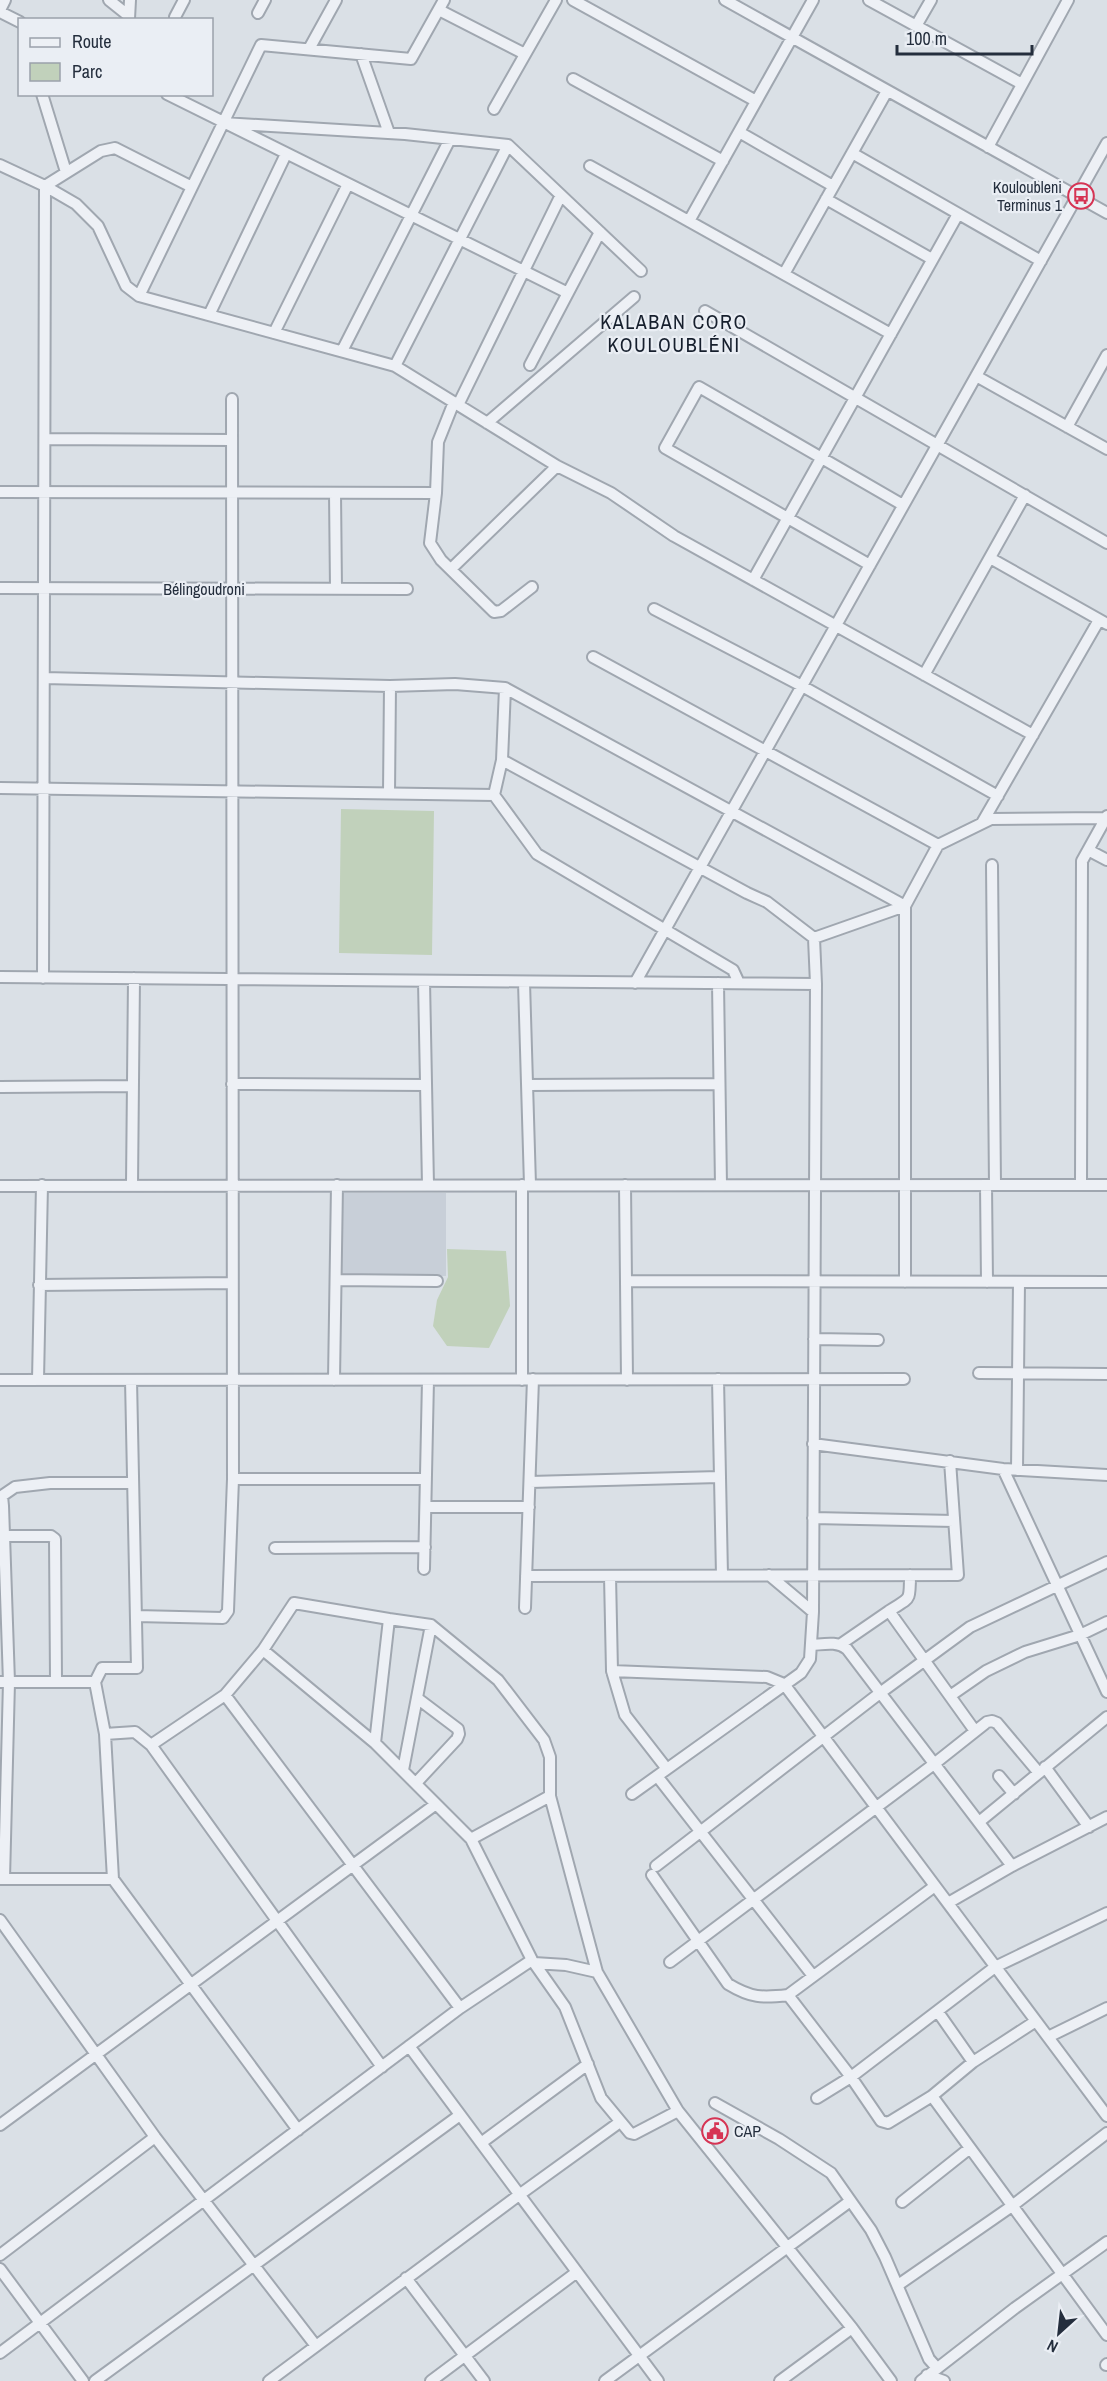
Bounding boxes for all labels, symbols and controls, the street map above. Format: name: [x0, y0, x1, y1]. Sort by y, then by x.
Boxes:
legend: [18, 18, 213, 96]
scale bar: [897, 18, 1032, 56]
text: 100 m: [906, 26, 947, 51]
text: Route: [72, 29, 111, 54]
text: Parc: [72, 59, 102, 84]
place label: Kouloubleni Terminus 1: [993, 176, 1063, 216]
bus stop icon: Kouloubleni Terminus 1: [1066, 181, 1096, 211]
district label: KALABAN CORO KOULOUBLÉNI: [600, 308, 748, 358]
street label: Bélingoudroni: [163, 578, 245, 600]
public building icon: CAP: [700, 2116, 730, 2146]
place label: CAP: [734, 2120, 761, 2142]
north arrow: [1029, 2303, 1089, 2363]
text: N: [1043, 2334, 1061, 2358]

